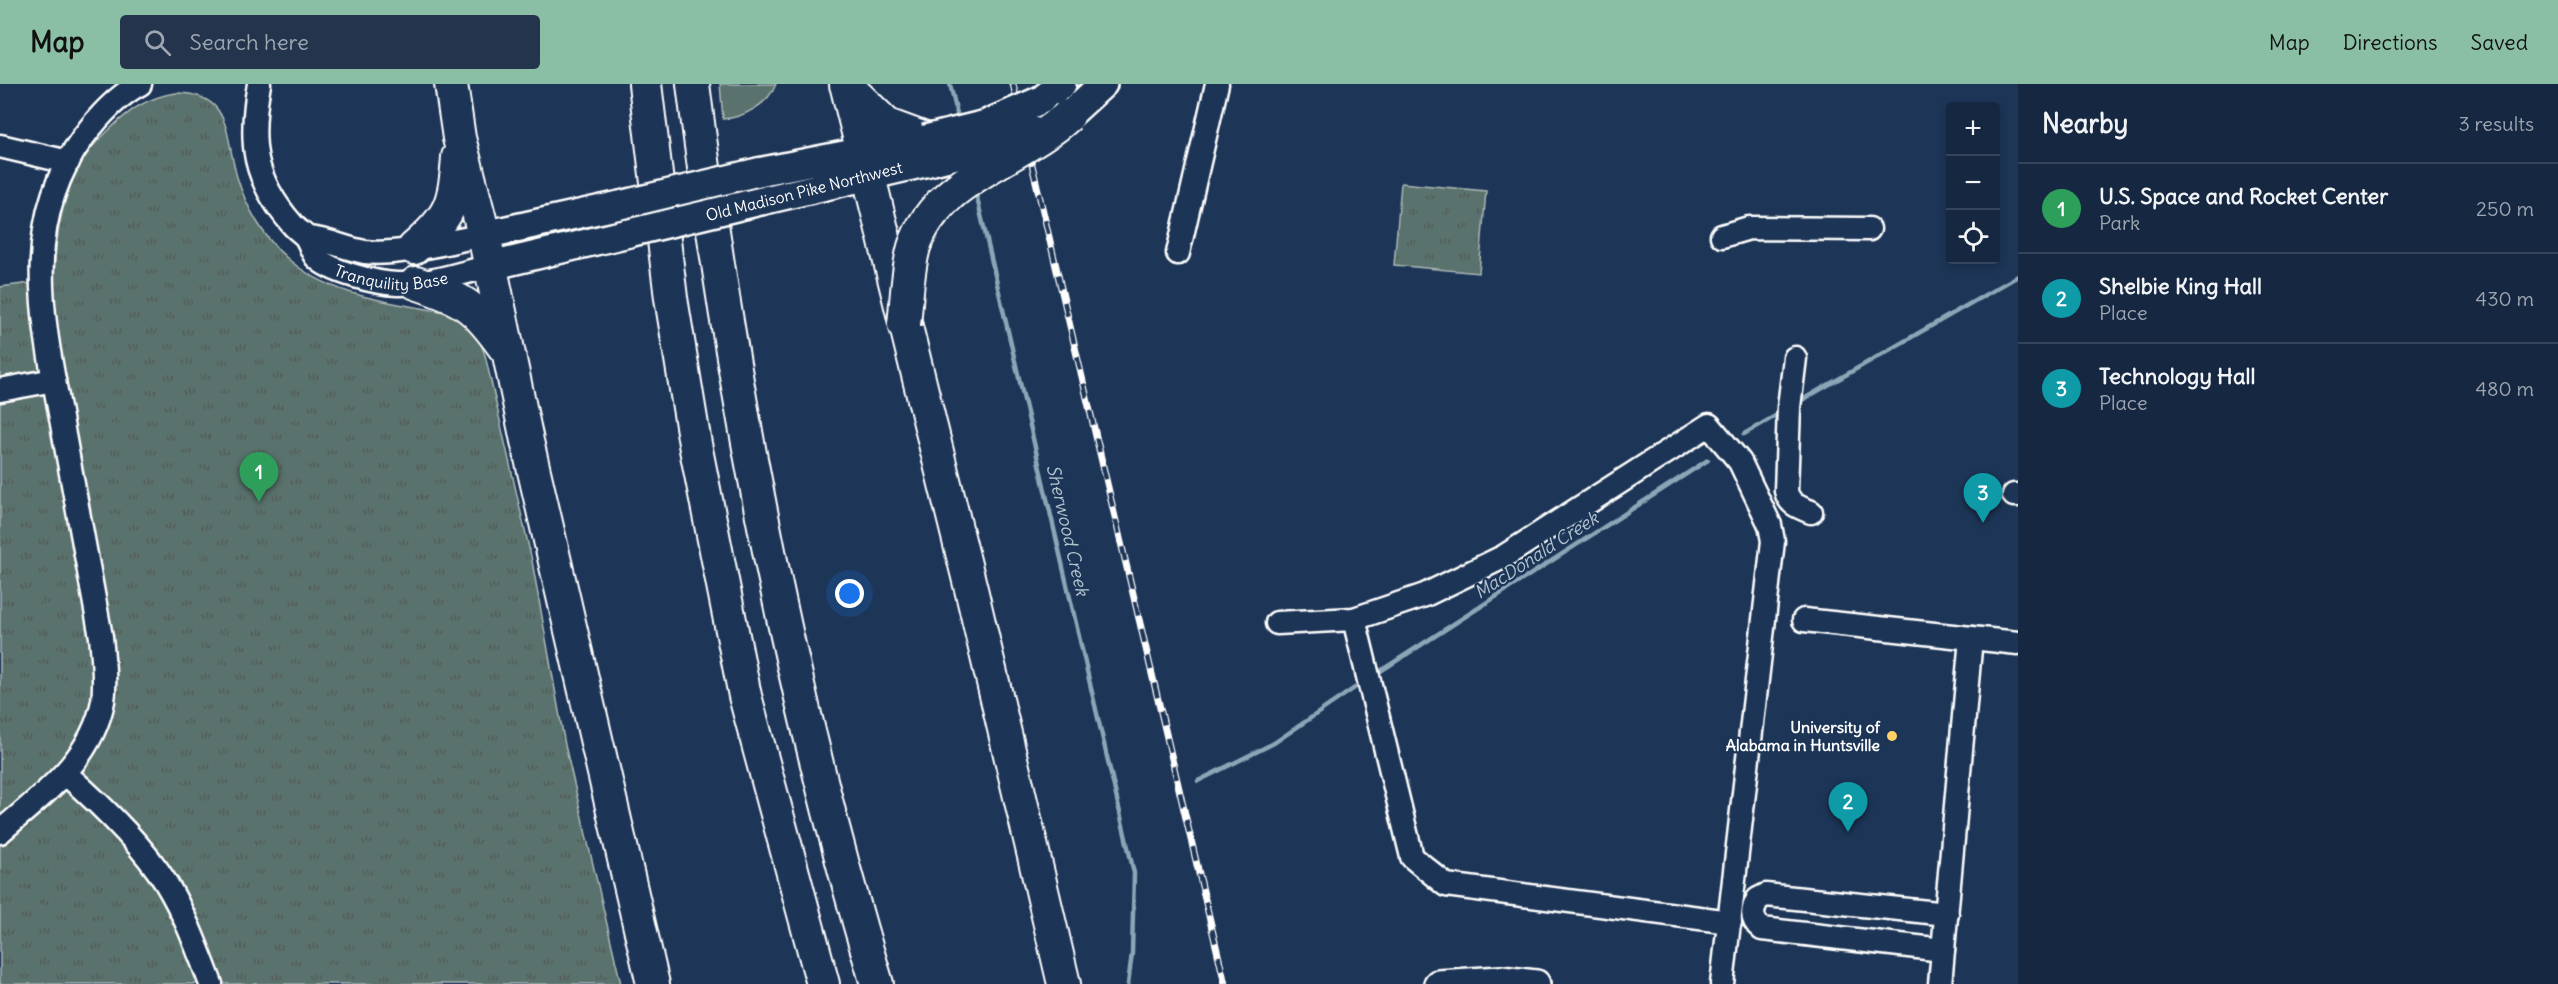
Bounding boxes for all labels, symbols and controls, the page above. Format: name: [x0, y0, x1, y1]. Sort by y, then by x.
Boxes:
search box: [120, 15, 540, 69]
text: Map: [30, 24, 84, 60]
icon: search: [141, 26, 174, 59]
text: Search here: [189, 28, 309, 56]
text: Map: [2269, 29, 2310, 56]
text: Directions: [2343, 29, 2437, 56]
text: Saved: [2470, 29, 2528, 56]
map controls: [1946, 102, 2000, 264]
button: +: [1946, 102, 2000, 156]
text: Nearby: [2042, 107, 2128, 140]
text: 3 results: [2458, 111, 2534, 136]
button: −: [1946, 156, 2000, 210]
street label: Old Madison Pike Northwest: [704, 157, 905, 225]
text: U.S. Space and Rocket Center: [2099, 182, 2388, 210]
text: 1: [2058, 196, 2065, 221]
text: 250 m: [2476, 196, 2534, 221]
button: locate: [1946, 210, 2000, 264]
text: Park: [2099, 210, 2140, 235]
street label: Tranquility Base: [332, 260, 450, 294]
text: Shelbie King Hall: [2099, 272, 2262, 300]
text: 2: [2056, 286, 2067, 311]
text: 430 m: [2476, 286, 2534, 311]
text: Place: [2099, 300, 2147, 325]
text: Technology Hall: [2099, 362, 2255, 390]
text: 3: [2056, 376, 2067, 401]
text: 480 m: [2475, 376, 2534, 401]
text: Place: [2099, 390, 2147, 415]
pin: 1: [240, 452, 278, 502]
water label: Sherwood Creek: [1042, 462, 1095, 600]
pin: 3: [1964, 474, 2002, 523]
water label: MacDonald Creek: [1470, 505, 1604, 604]
your location: [835, 579, 864, 608]
place label: University of Alabama in Huntsville: [1726, 717, 1881, 755]
marker: University of Alabama in Huntsville: [1885, 729, 1899, 743]
pin: 2: [1828, 782, 1868, 832]

